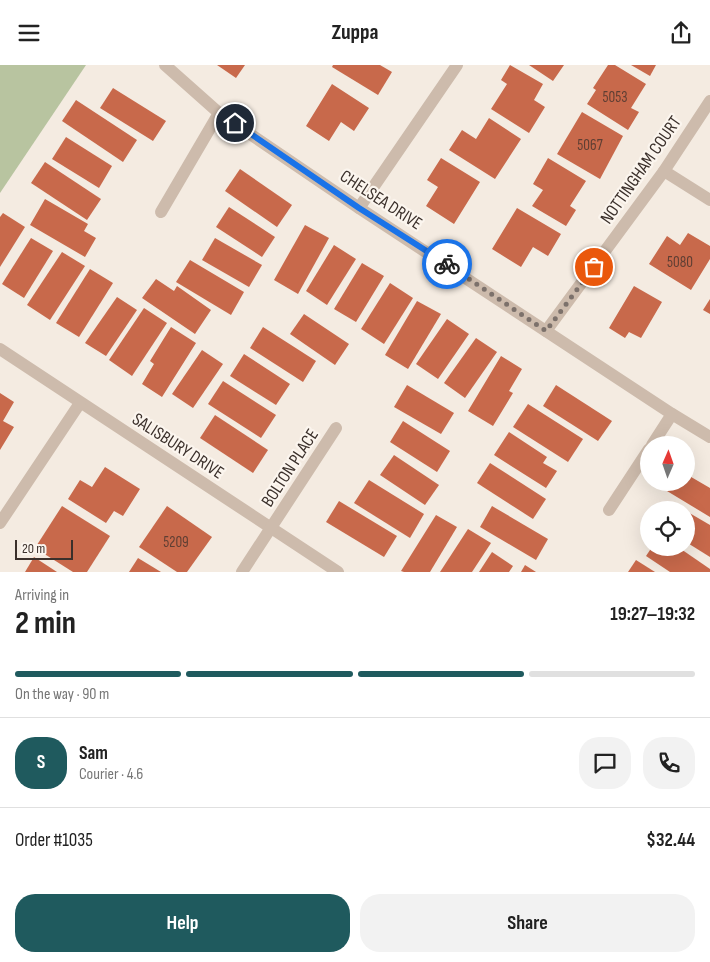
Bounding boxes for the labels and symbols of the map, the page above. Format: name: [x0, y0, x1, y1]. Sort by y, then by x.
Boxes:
house number: 5053: [602, 88, 628, 107]
pin: [214, 102, 256, 144]
street label: NOTTINGHAM COURT: [596, 112, 686, 228]
house number: 5067: [577, 136, 603, 155]
street label: CHELSEA DRIVE: [336, 166, 426, 234]
courier: [422, 239, 472, 289]
pin: [573, 246, 615, 288]
house number: 5080: [667, 253, 693, 272]
street label: SALISBURY DRIVE: [128, 409, 228, 483]
street label: BOLTON PLACE: [257, 425, 323, 511]
north arrow: [640, 436, 695, 491]
house number: 5209: [163, 533, 189, 552]
scale bar: [15, 537, 72, 560]

